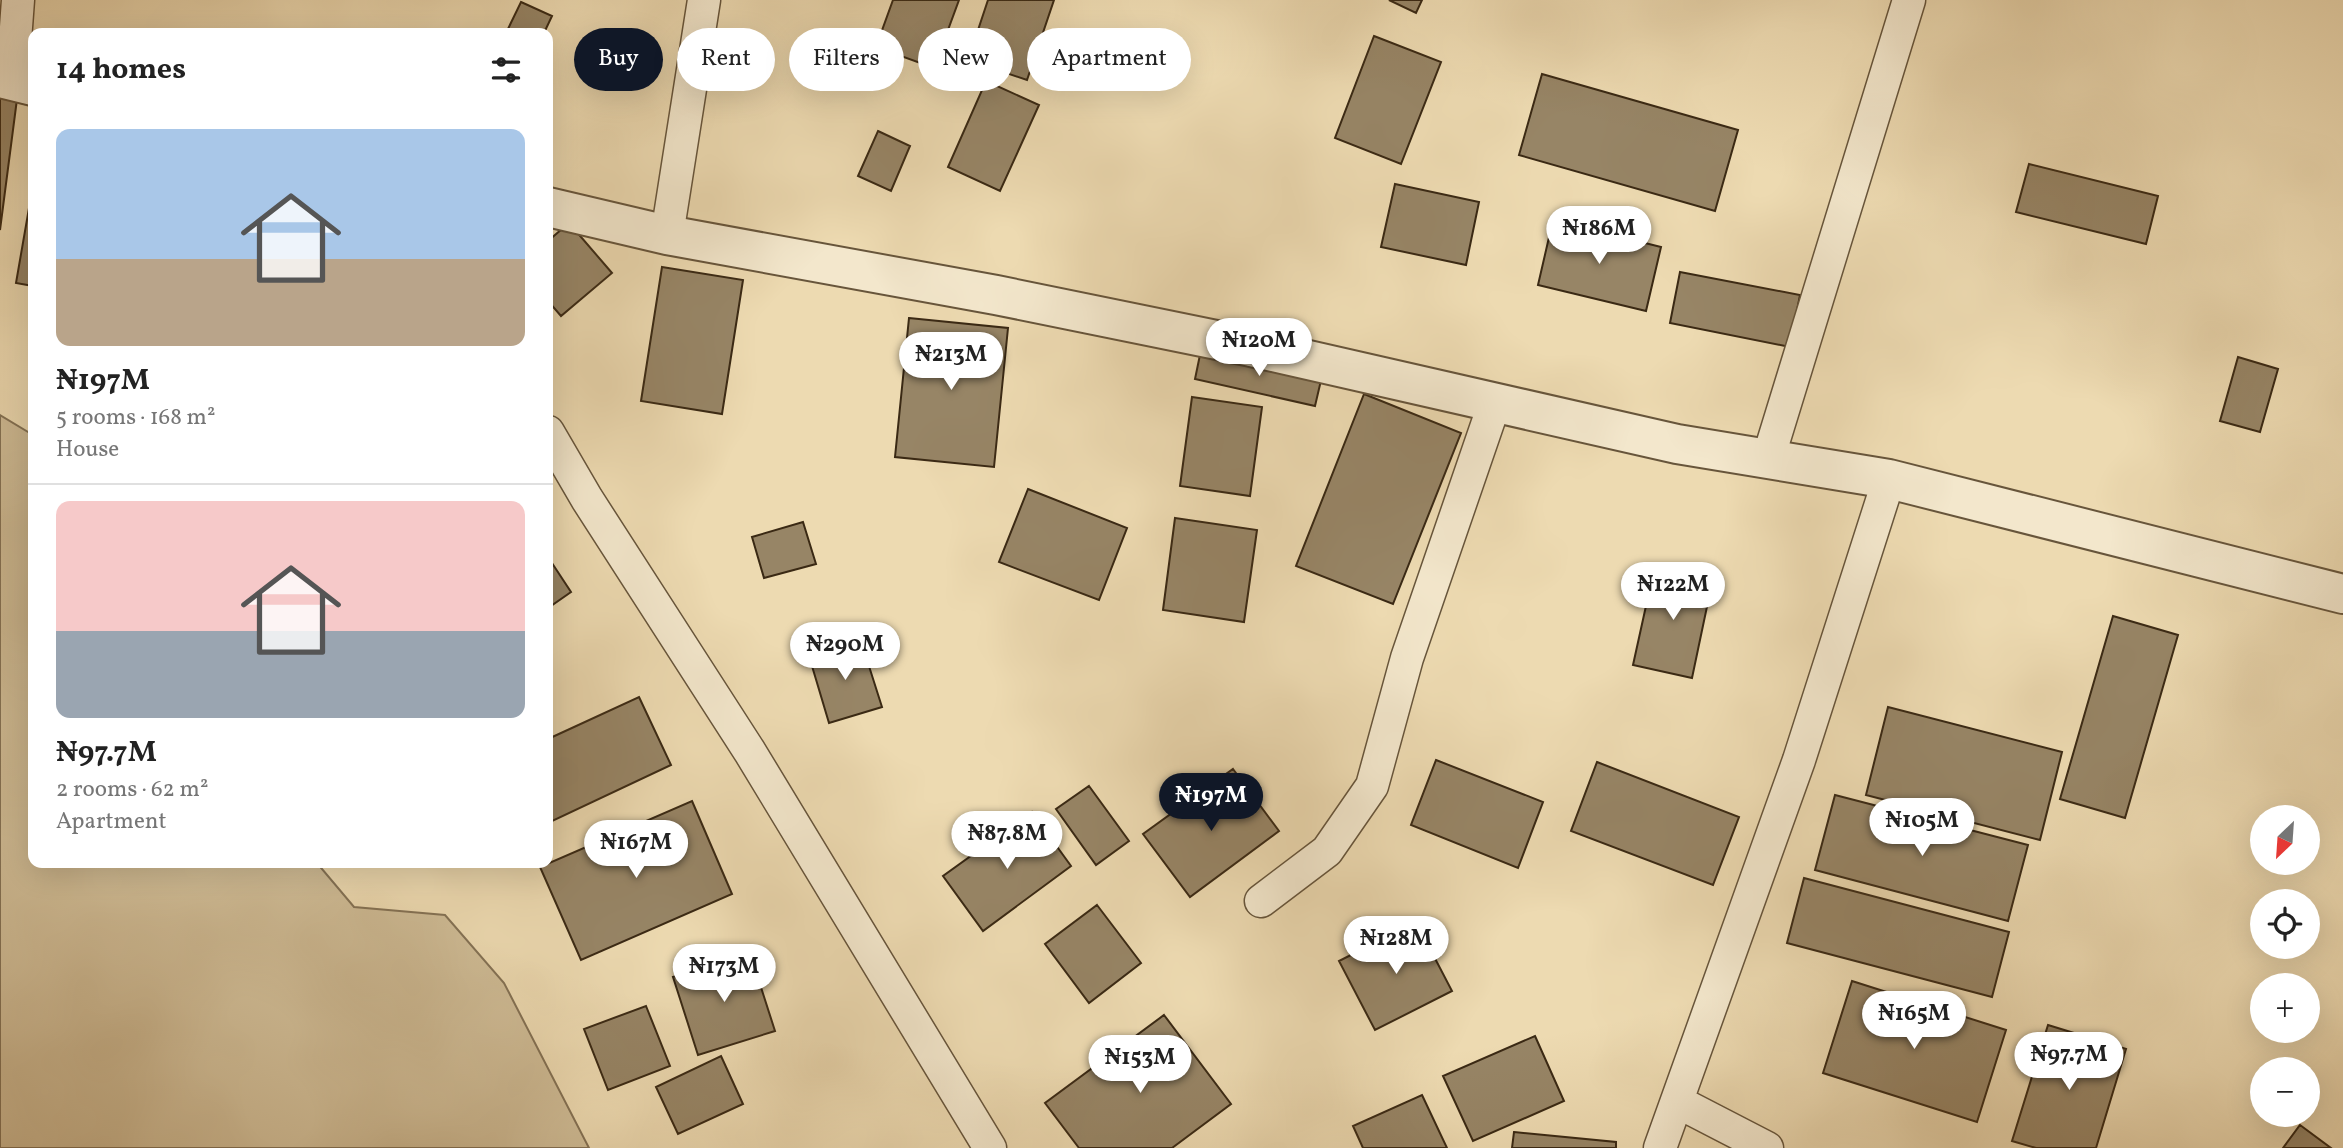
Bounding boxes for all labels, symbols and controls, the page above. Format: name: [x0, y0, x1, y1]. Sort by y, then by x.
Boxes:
chip: Buy: [574, 28, 663, 91]
chip: Rent: [677, 28, 775, 91]
chip: Filters: [789, 28, 904, 91]
chip: New: [918, 28, 1013, 91]
chip: Apartment: [1027, 28, 1191, 91]
text: 14 homes: [56, 49, 186, 91]
icon: filters: [487, 51, 525, 89]
icon: home: [228, 175, 354, 301]
pin: ₦186M: [1550, 206, 1648, 266]
text: ₦186M: [1562, 213, 1636, 245]
pin: ₦120M: [1210, 318, 1308, 378]
text: ₦120M: [1222, 325, 1296, 357]
pin: ₦213M: [902, 332, 1000, 392]
text: ₦213M: [915, 339, 987, 371]
text: ₦197M: [56, 360, 150, 402]
text: 5 rooms · 168 m²: [56, 402, 215, 434]
text: House: [56, 434, 119, 466]
icon: home: [228, 547, 354, 673]
pin: ₦122M: [1624, 562, 1722, 622]
text: ₦122M: [1637, 569, 1709, 601]
pin: ₦290M: [796, 622, 894, 682]
text: ₦290M: [806, 629, 884, 661]
text: ₦97.7M: [56, 732, 157, 774]
text: 2 rooms · 62 m²: [56, 774, 208, 806]
pin: ₦197M: [1162, 774, 1260, 833]
text: ₦197M: [1175, 780, 1247, 812]
pin: ₦105M: [1873, 798, 1971, 858]
text: ₦105M: [1885, 805, 1959, 837]
north arrow: [2250, 805, 2320, 875]
map controls: [2250, 805, 2320, 1127]
text: Apartment: [56, 806, 167, 838]
pin: ₦87.8M: [950, 812, 1064, 871]
text: ₦87.8M: [967, 818, 1047, 850]
pin: ₦167M: [587, 820, 685, 880]
text: ₦167M: [600, 827, 672, 859]
button: locate: [2250, 889, 2320, 959]
pin: ₦128M: [1347, 916, 1445, 976]
text: ₦128M: [1360, 923, 1432, 955]
pin: ₦173M: [675, 944, 773, 1004]
text: ₦173M: [689, 951, 759, 983]
button: +: [2250, 973, 2320, 1043]
pin: ₦165M: [1865, 992, 1963, 1051]
text: ₦165M: [1878, 998, 1950, 1030]
pin: ₦97.7M: [2012, 1032, 2126, 1092]
pin: ₦153M: [1091, 1036, 1189, 1095]
text: ₦97.7M: [2030, 1039, 2108, 1071]
text: ₦153M: [1105, 1042, 1175, 1074]
button: −: [2250, 1057, 2320, 1127]

